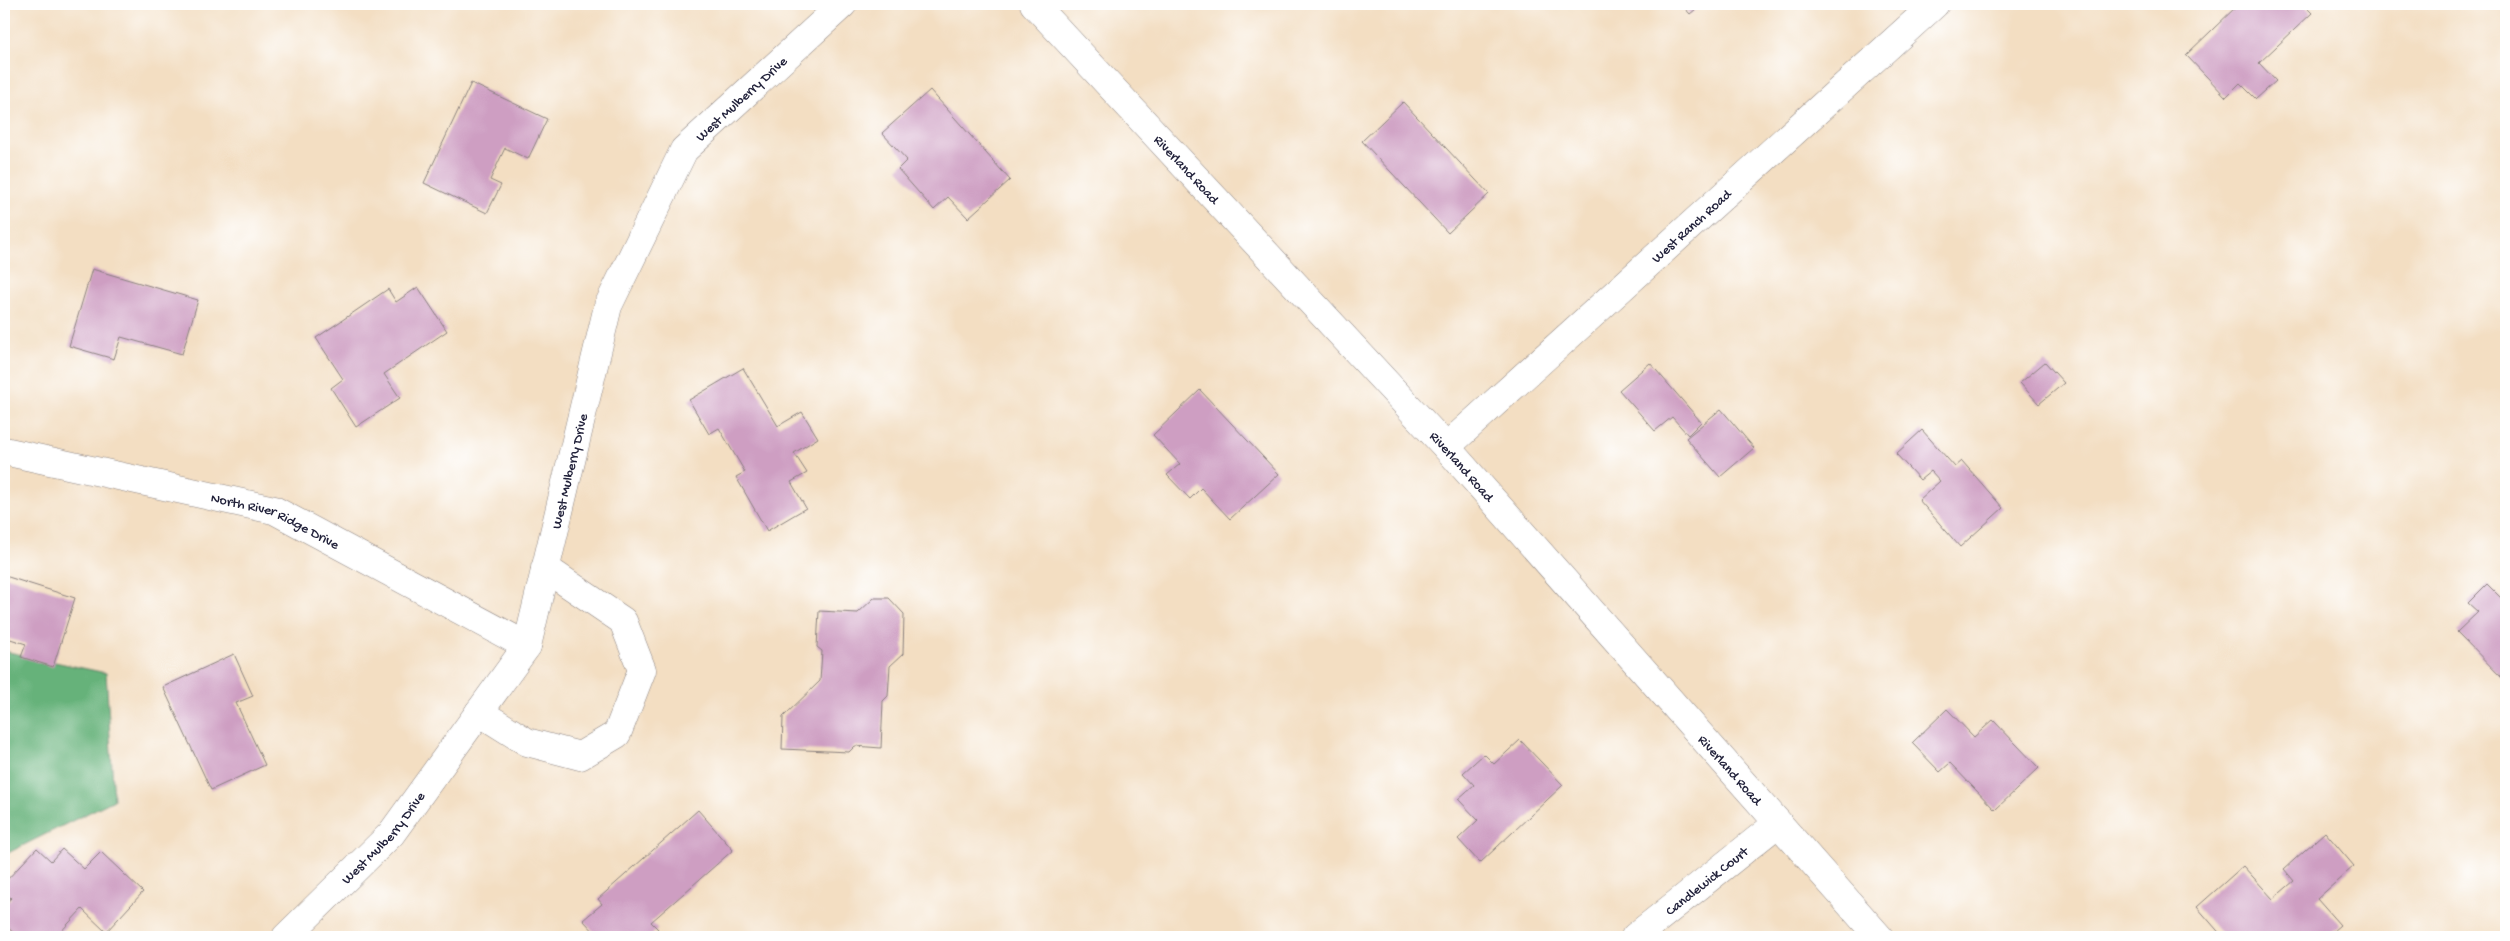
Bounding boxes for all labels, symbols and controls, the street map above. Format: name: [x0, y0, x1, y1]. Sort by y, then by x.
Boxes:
street label: West Mulberry Drive: [693, 53, 792, 146]
street label: Riverland Road: [1149, 132, 1223, 210]
street label: West Ranch Road: [1649, 186, 1737, 268]
street label: West Mulberry Drive: [549, 411, 593, 531]
street label: Riverland Road: [1425, 429, 1498, 508]
street label: North River Ridge Drive: [209, 490, 342, 555]
street label: Riverland Road: [1693, 732, 1766, 811]
street label: West Mulberry Drive: [339, 789, 430, 889]
street label: Candlewick Court: [1663, 843, 1753, 920]

